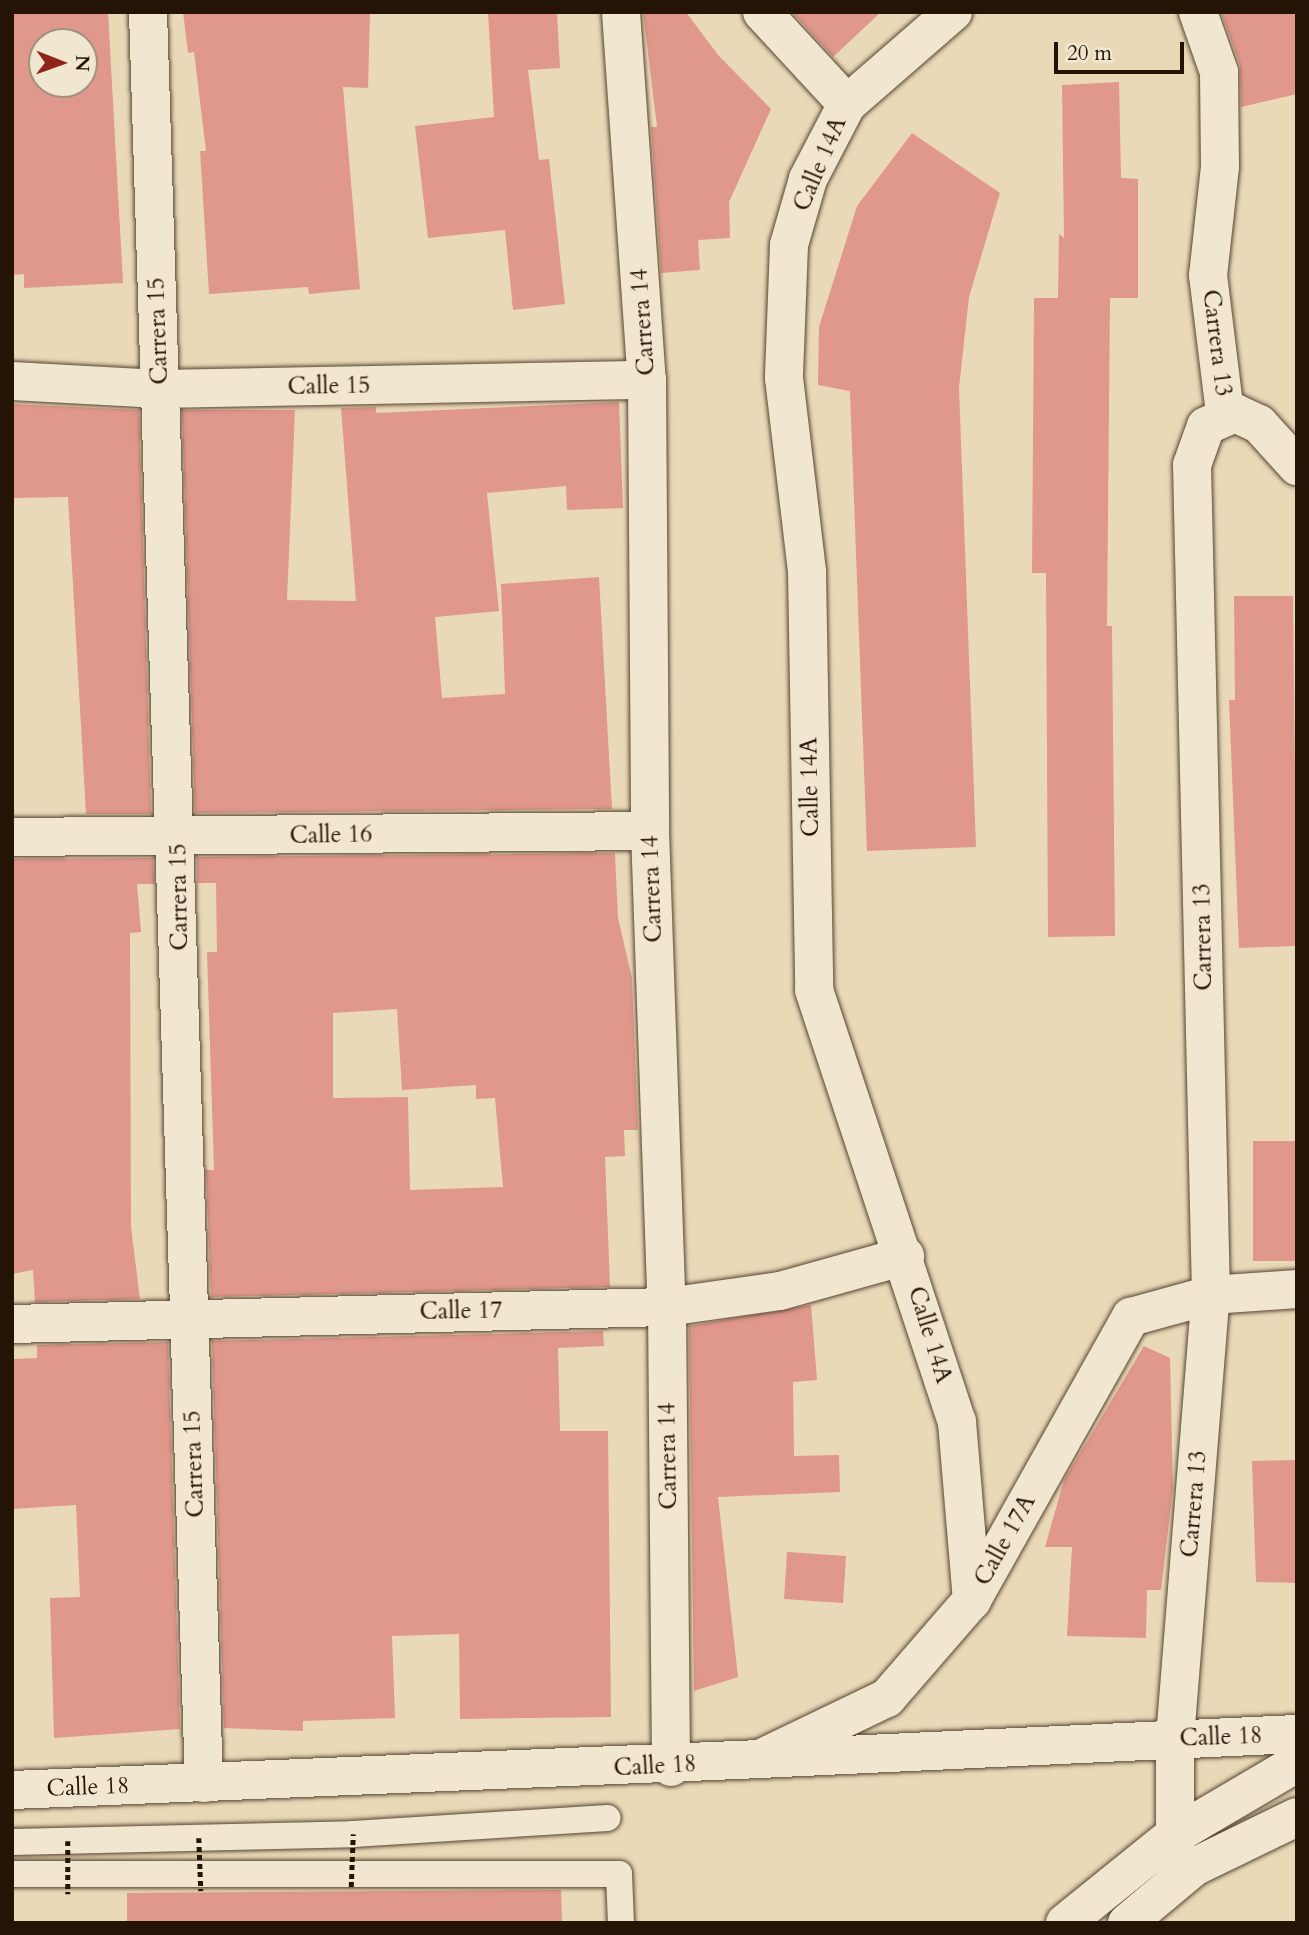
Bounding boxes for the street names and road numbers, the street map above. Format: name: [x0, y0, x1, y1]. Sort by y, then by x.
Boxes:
street label: Calle 14A: [787, 112, 853, 216]
street label: Carrera 14: [625, 267, 661, 377]
street label: Carrera 15: [142, 277, 174, 385]
street label: Carrera 13: [1196, 288, 1238, 398]
street label: Calle 15: [287, 371, 371, 401]
street label: Calle 14A: [795, 737, 825, 837]
street label: Calle 16: [289, 820, 373, 850]
street label: Carrera 14: [636, 835, 668, 943]
street label: Carrera 15: [164, 843, 194, 951]
street label: Carrera 13: [1188, 883, 1218, 991]
street label: Calle 14A: [902, 1283, 958, 1387]
street label: Calle 17: [419, 1296, 503, 1326]
street label: Carrera 14: [653, 1402, 683, 1510]
street label: Carrera 15: [178, 1410, 210, 1518]
street label: Carrera 13: [1175, 1449, 1213, 1559]
street label: Calle 17A: [968, 1489, 1042, 1591]
street label: Calle 18: [1179, 1721, 1263, 1753]
street label: Calle 18: [613, 1749, 697, 1783]
street label: Calle 18: [46, 1771, 130, 1803]

